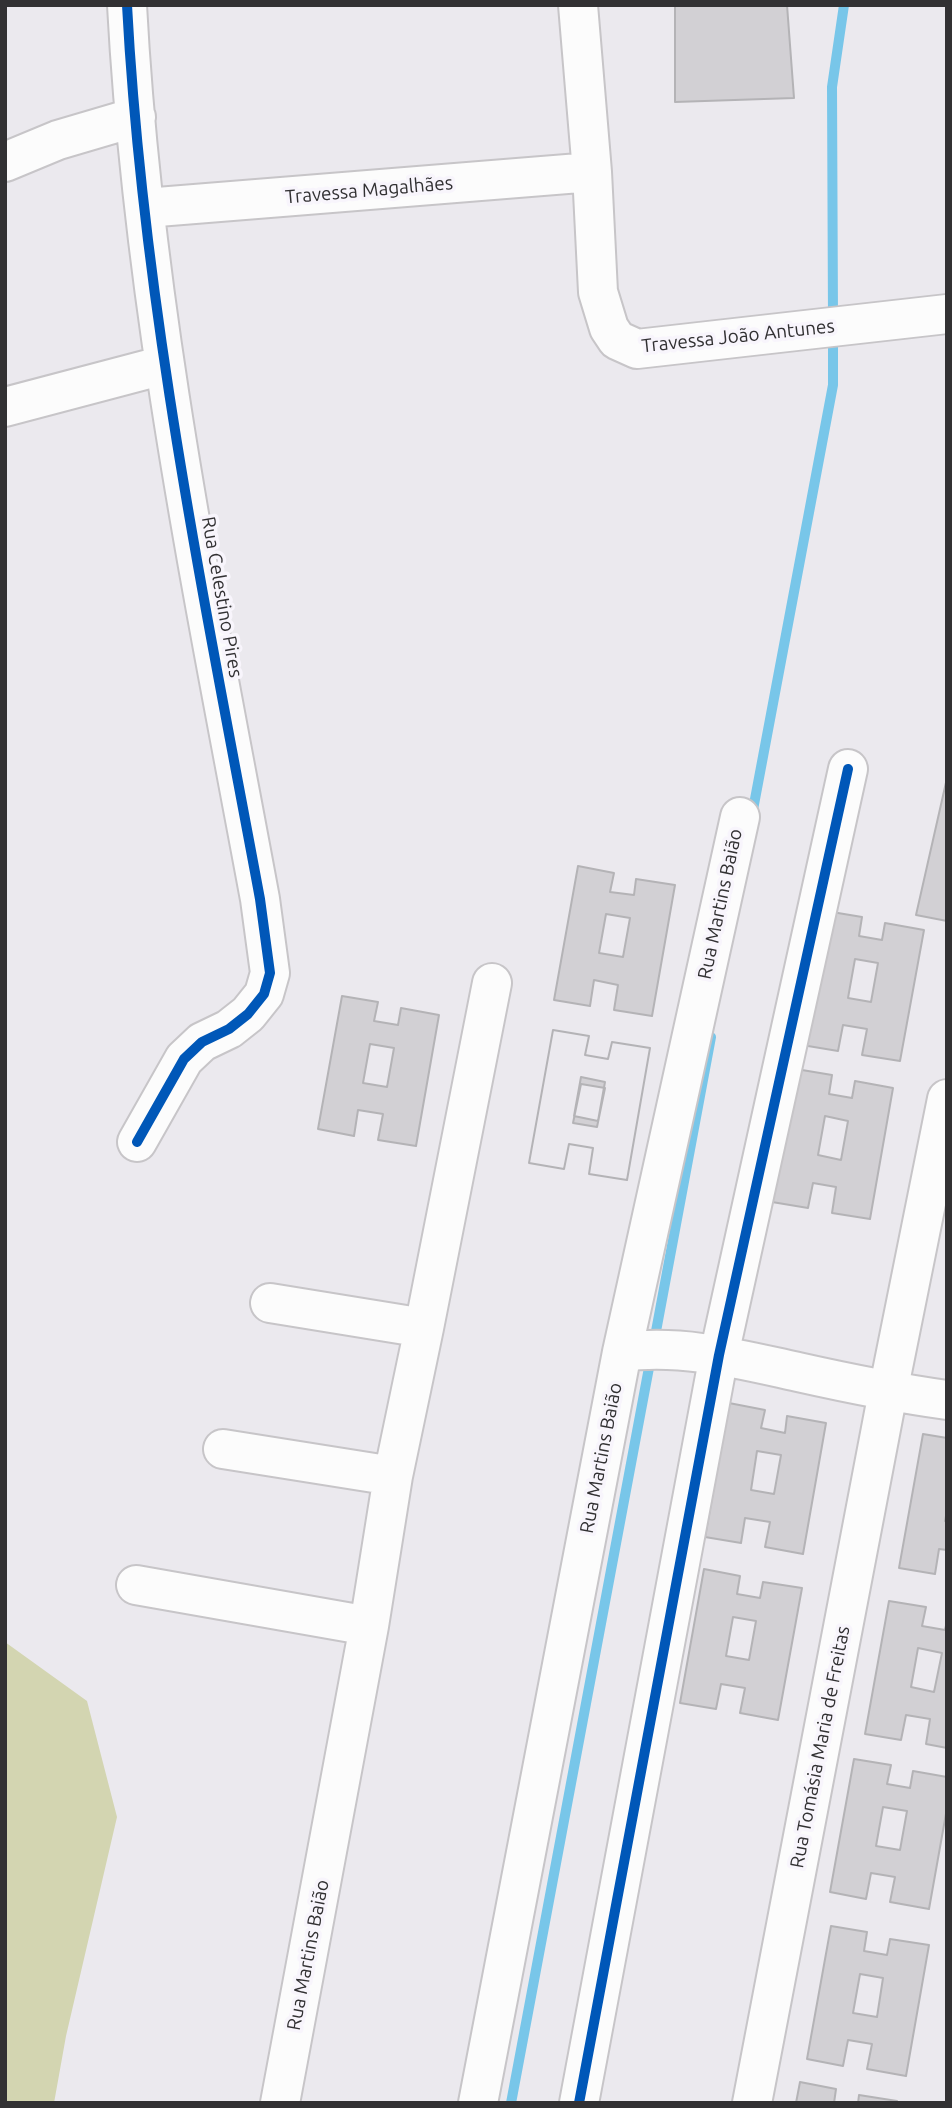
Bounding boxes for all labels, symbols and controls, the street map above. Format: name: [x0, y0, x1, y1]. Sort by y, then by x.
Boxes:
street label: Travessa Magalhães: [284, 171, 454, 209]
street label: Travessa João Antunes: [640, 315, 836, 357]
street label: Rua Celestino Pires: [197, 515, 247, 679]
street label: Rua Martins Baião: [693, 827, 747, 981]
street label: Rua Martins Baião: [575, 1381, 627, 1535]
street label: Rua Tomásia Maria de Freitas: [785, 1624, 855, 1870]
street label: Rua Martins Baião: [282, 1878, 334, 2032]

